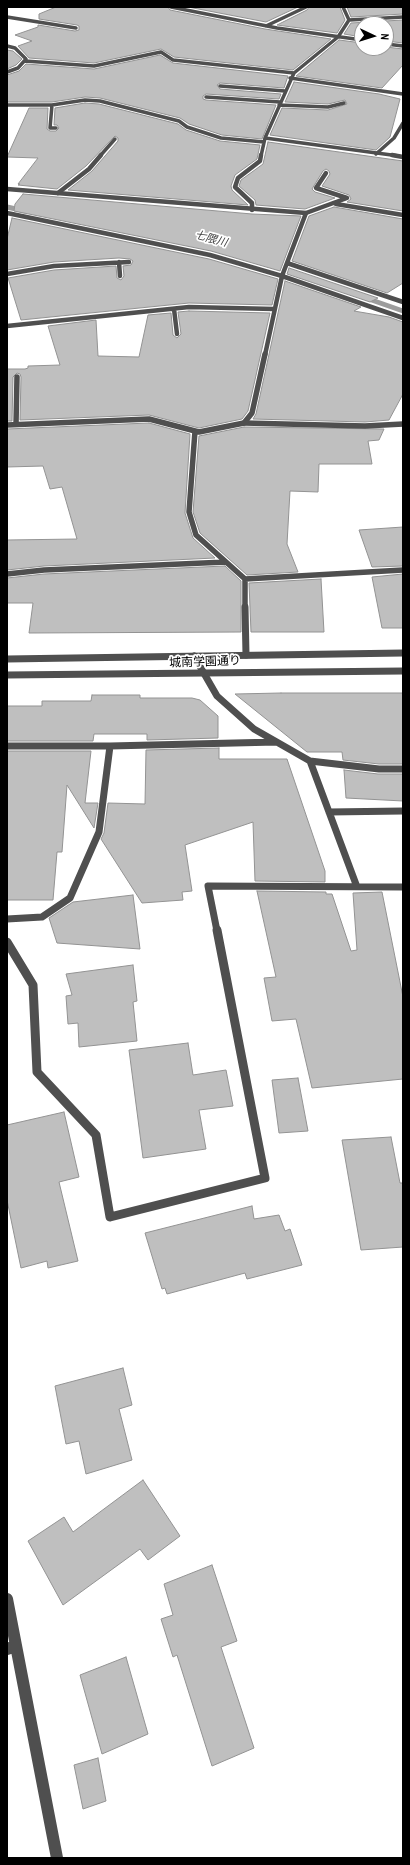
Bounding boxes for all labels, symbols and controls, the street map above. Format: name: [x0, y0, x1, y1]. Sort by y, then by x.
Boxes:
north arrow: [354, 16, 394, 56]
text: N: [378, 33, 392, 40]
water label: 七隈川: [193, 228, 229, 250]
street label: 城南学園通り: [169, 654, 241, 670]

